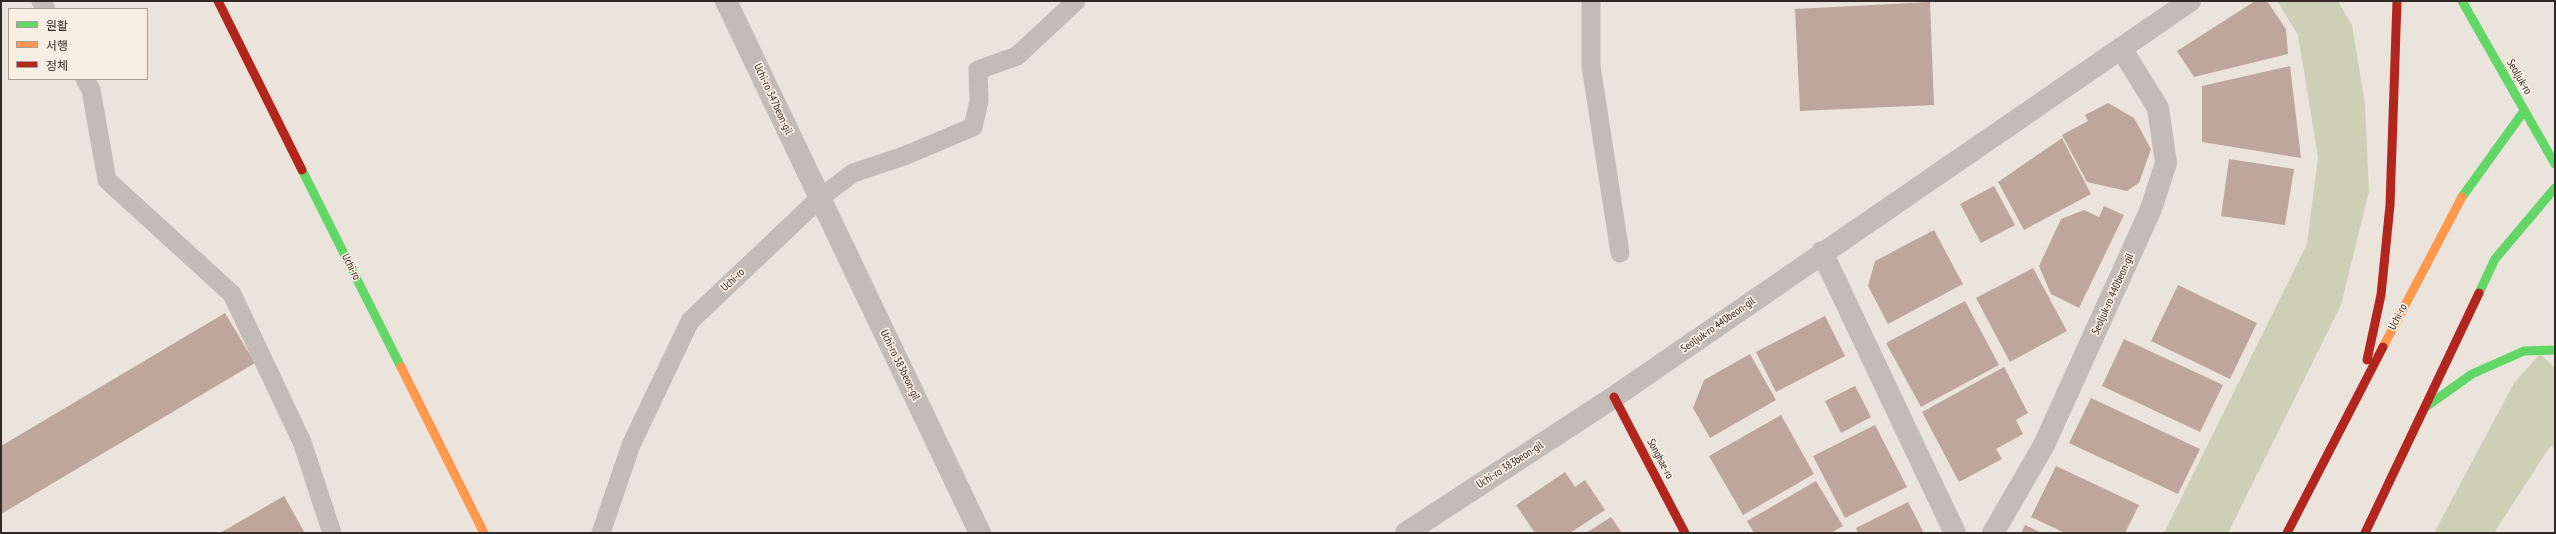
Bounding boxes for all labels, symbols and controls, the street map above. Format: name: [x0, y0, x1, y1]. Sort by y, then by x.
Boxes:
legend: [8, 8, 148, 80]
text: 원활: [46, 18, 68, 33]
text: 서행: [46, 38, 68, 53]
street label: Seoljuk-ro: [2504, 57, 2534, 97]
text: 정체: [46, 58, 68, 73]
street label: Uchi-ro 347beon-gil: [751, 61, 795, 137]
street label: Seoljuk-ro 440beon-gil: [2089, 251, 2137, 337]
street label: Uchi-ro: [339, 252, 363, 282]
street label: Uchi-ro: [718, 266, 748, 294]
street label: Seoljuk-ro 440beon-gil: [1678, 295, 1758, 355]
street label: Uchi-ro: [2386, 302, 2410, 332]
street label: Uchi-ro 383beon-gil: [877, 328, 923, 402]
street label: Songhae-ro: [1644, 437, 1676, 481]
street label: Uchi-ro 383beon-gil: [1474, 439, 1546, 491]

